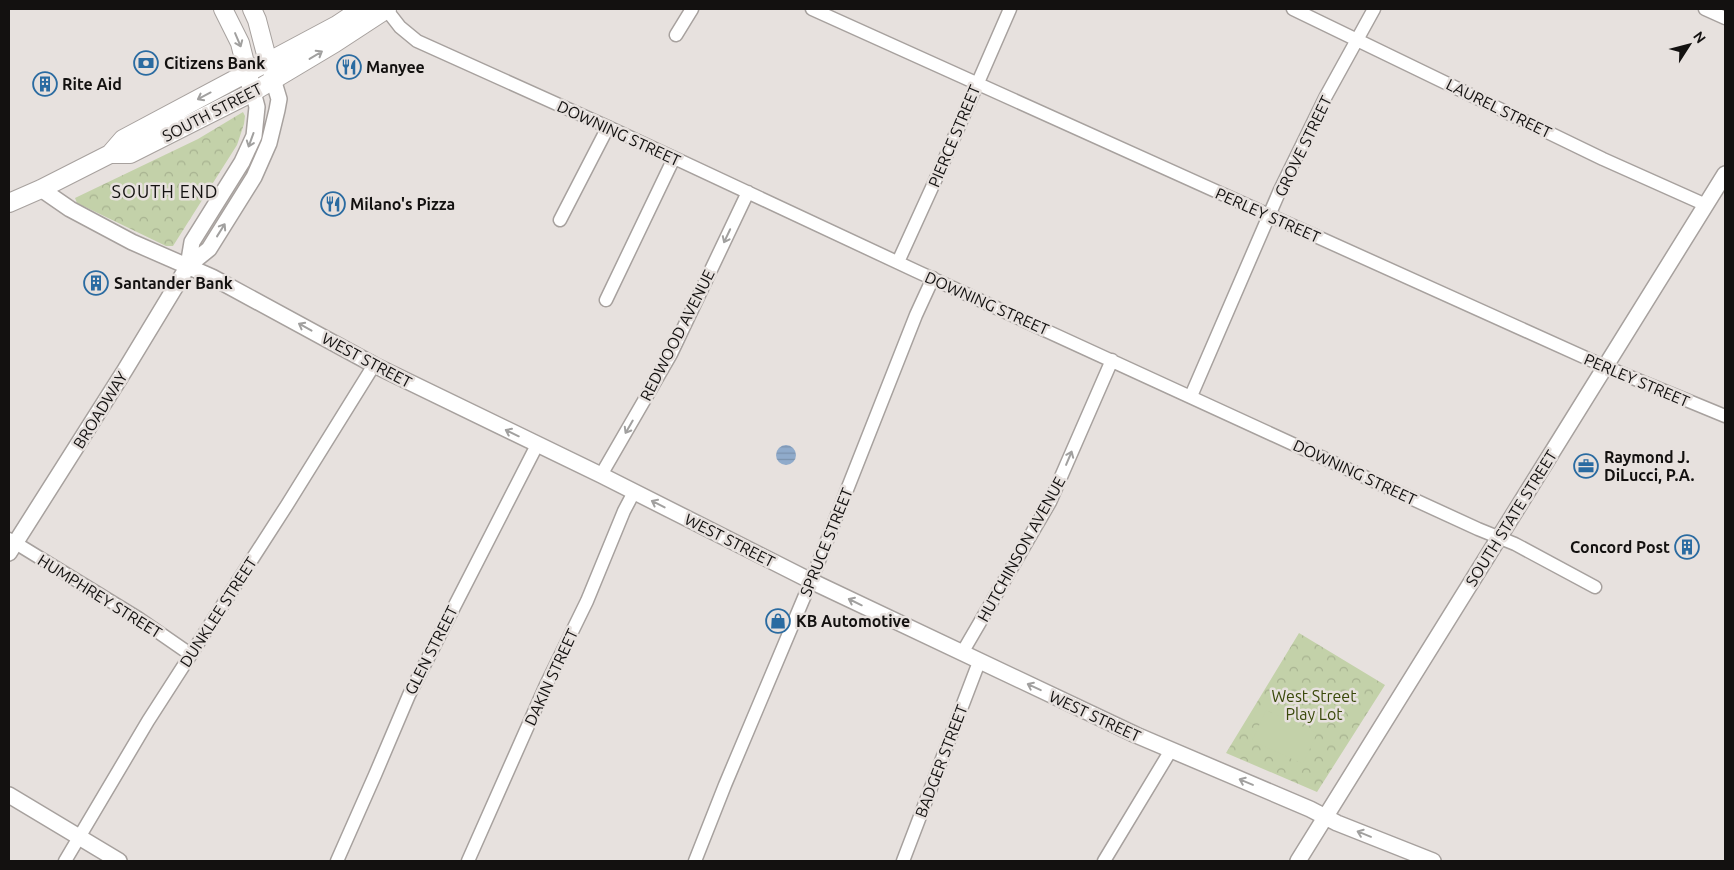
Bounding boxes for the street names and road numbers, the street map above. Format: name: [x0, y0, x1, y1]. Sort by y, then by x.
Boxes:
street label: LAUREL STREET: [1443, 75, 1555, 141]
street label: SOUTH STREET: [159, 79, 265, 145]
street label: PIERCE STREET: [924, 82, 984, 190]
street label: GROVE STREET: [1271, 93, 1335, 199]
street label: DOWNING STREET: [555, 97, 684, 169]
street label: PERLEY STREET: [1213, 184, 1323, 246]
street label: REDWOOD AVENUE: [636, 266, 718, 404]
street label: DOWNING STREET: [922, 268, 1052, 338]
street label: WEST STREET: [319, 329, 415, 391]
street label: PERLEY STREET: [1582, 350, 1692, 410]
street label: BROADWAY: [69, 368, 131, 452]
street label: DOWNING STREET: [1291, 436, 1420, 508]
street label: SOUTH STATE STREET: [1462, 447, 1560, 589]
street label: HUTCHINSON AVENUE: [974, 473, 1068, 625]
street label: SPRUCE STREET: [796, 485, 856, 599]
street label: WEST STREET: [682, 510, 778, 570]
street label: HUMPHREY STREET: [35, 551, 165, 641]
street label: DUNKLEE STREET: [176, 554, 260, 670]
street label: GLEN STREET: [401, 603, 461, 697]
street label: DAKIN STREET: [521, 626, 581, 728]
street label: WEST STREET: [1046, 687, 1144, 745]
street label: BADGER STREET: [911, 702, 971, 820]

